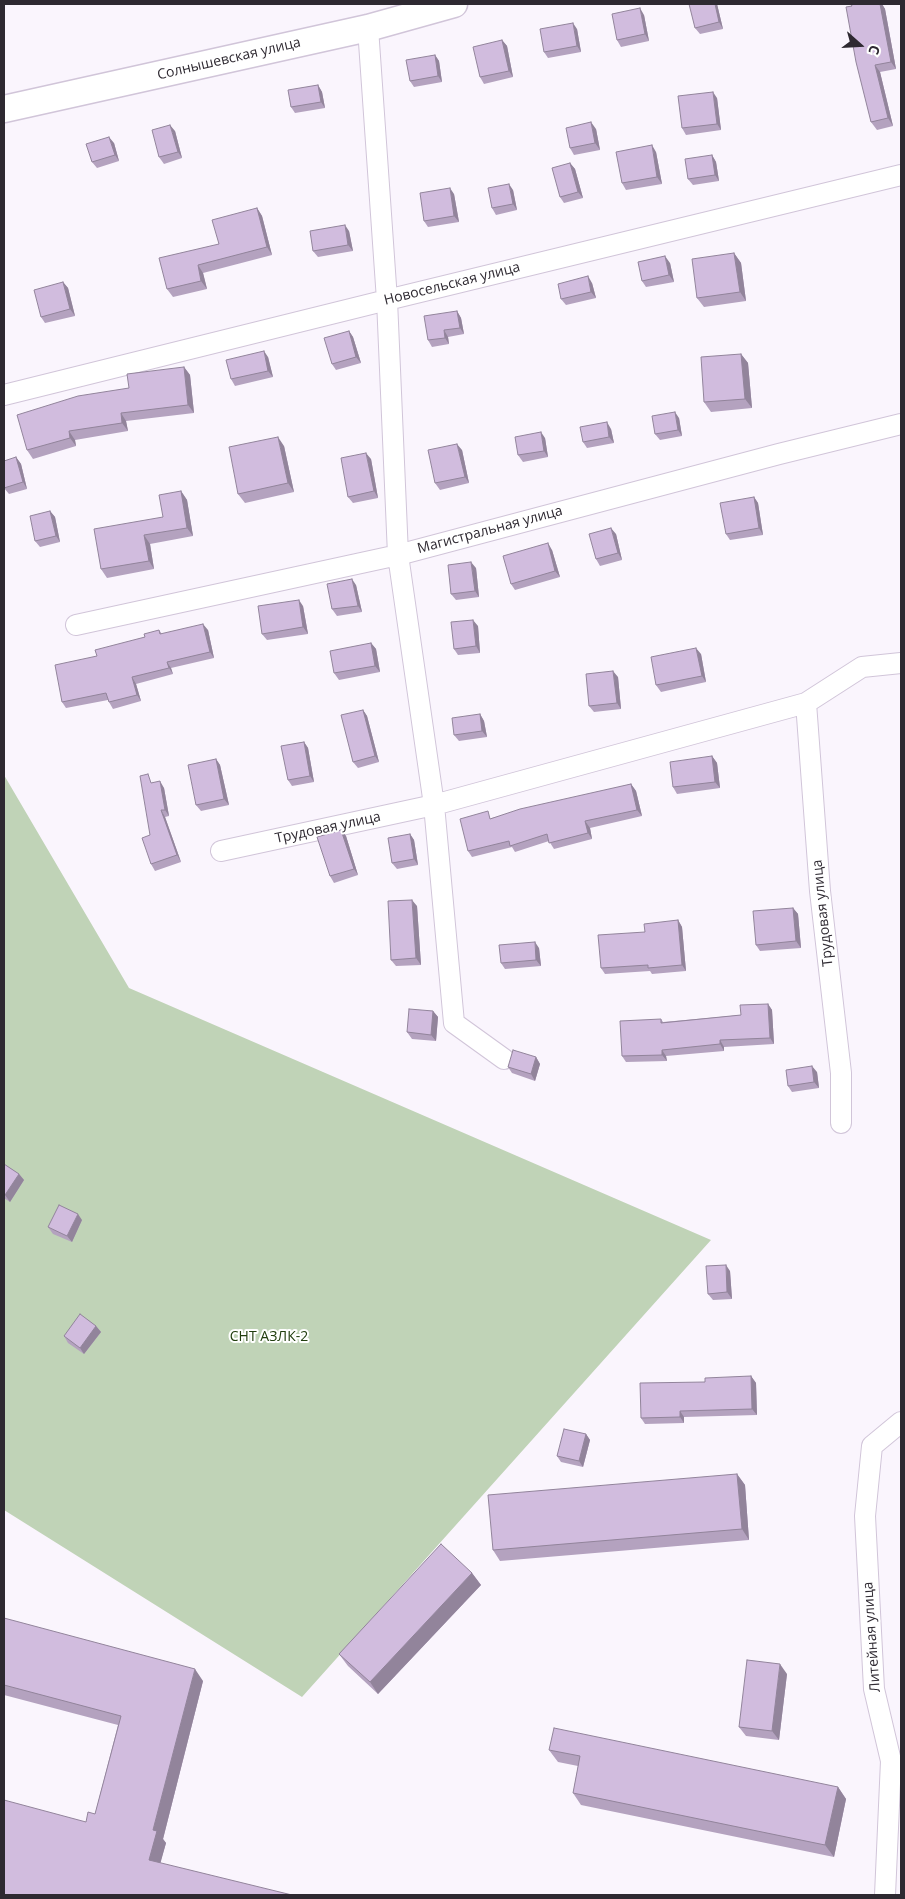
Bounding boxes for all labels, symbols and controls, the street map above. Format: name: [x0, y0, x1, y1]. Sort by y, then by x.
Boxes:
north arrow: [835, 20, 885, 70]
street label: Солнышевская улица: [156, 34, 302, 84]
text: С: [864, 43, 885, 57]
street label: Новосельская улица: [382, 259, 522, 309]
street label: Магистральная улица: [416, 503, 564, 557]
street label: Трудовая улица: [274, 809, 382, 847]
street label: Трудовая улица: [809, 859, 837, 967]
park label: СНТ АЗЛК-2: [230, 1329, 308, 1345]
street label: Литейная улица: [860, 1581, 884, 1693]

